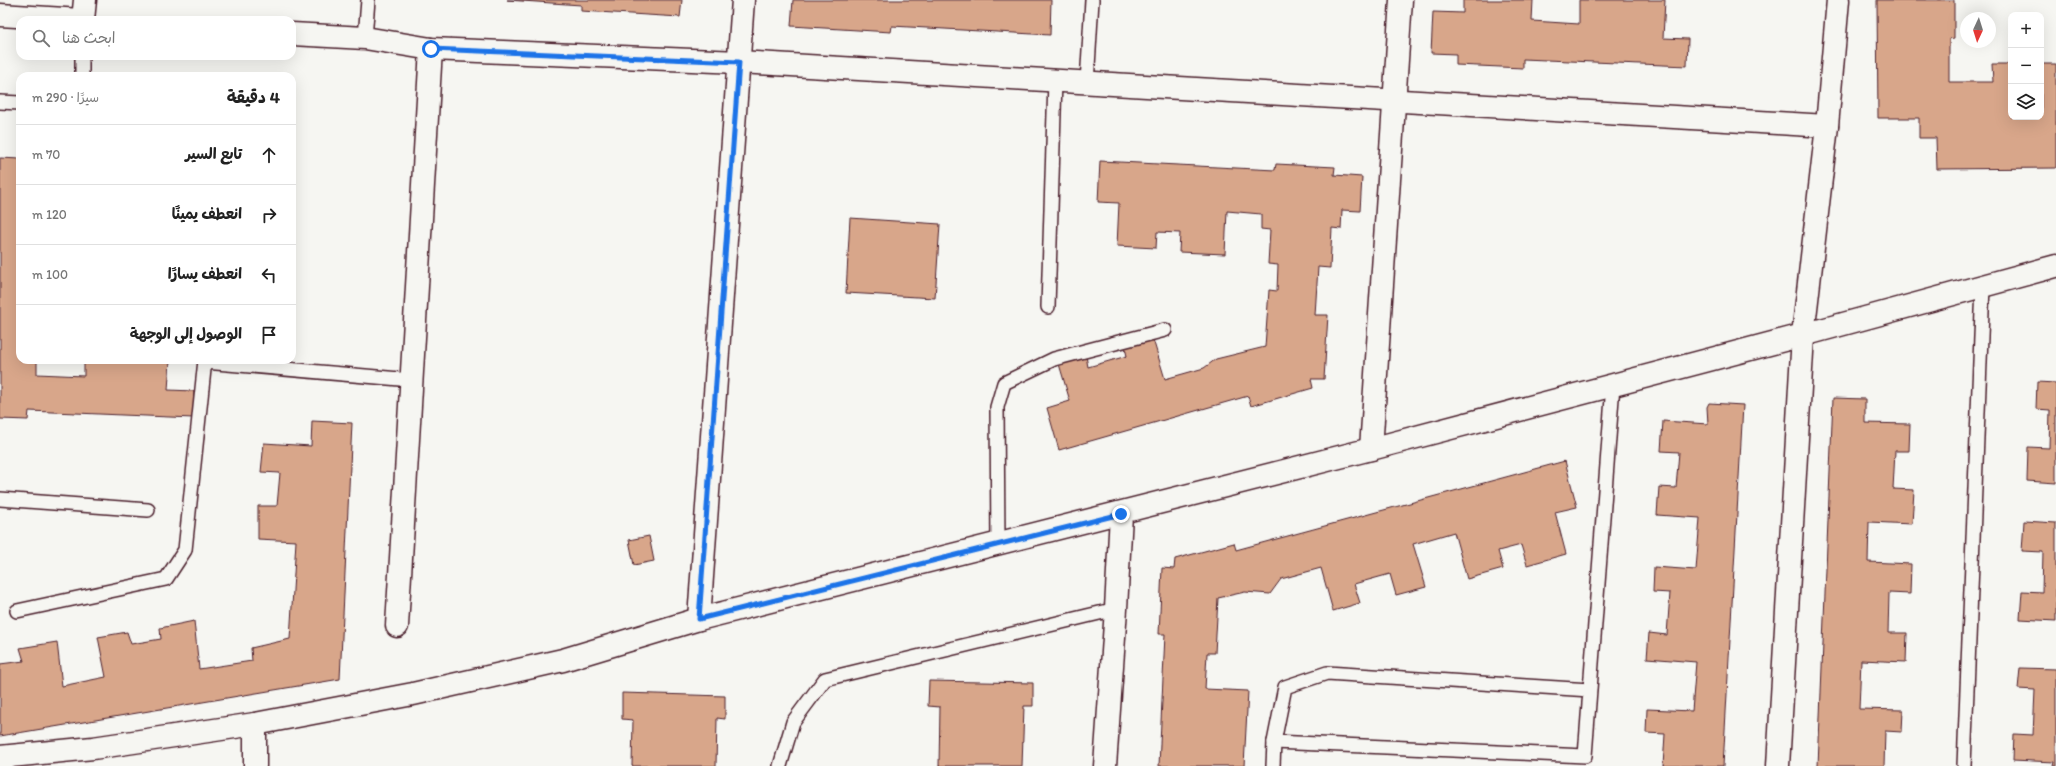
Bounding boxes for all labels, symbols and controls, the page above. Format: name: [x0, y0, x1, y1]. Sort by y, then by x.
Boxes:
north arrow: [1960, 12, 1996, 48]
map controls: [2008, 12, 2044, 120]
button: +: [2008, 12, 2044, 48]
search box: [16, 16, 296, 60]
icon: search: [30, 27, 52, 49]
text: ابحث هنا: [62, 29, 116, 47]
route start: [422, 40, 440, 58]
button: −: [2008, 48, 2044, 84]
button: layers: [2008, 84, 2044, 120]
text: 4 دقيقة: [227, 87, 280, 107]
text: سيرًا · 290 m: [32, 90, 99, 105]
icon: ahead: [258, 144, 280, 166]
text: تابع السير: [185, 145, 242, 163]
text: 70 m: [32, 147, 60, 162]
icon: right: [258, 204, 280, 226]
text: انعطف يمينًا: [172, 205, 242, 223]
text: 120 m: [32, 207, 67, 222]
icon: left: [258, 264, 280, 286]
text: انعطف يسارًا: [168, 265, 242, 283]
text: 100 m: [32, 267, 68, 282]
icon: arrive: [258, 324, 280, 346]
text: الوصول إلى الوجهة: [130, 325, 242, 343]
route end: [1112, 505, 1130, 523]

